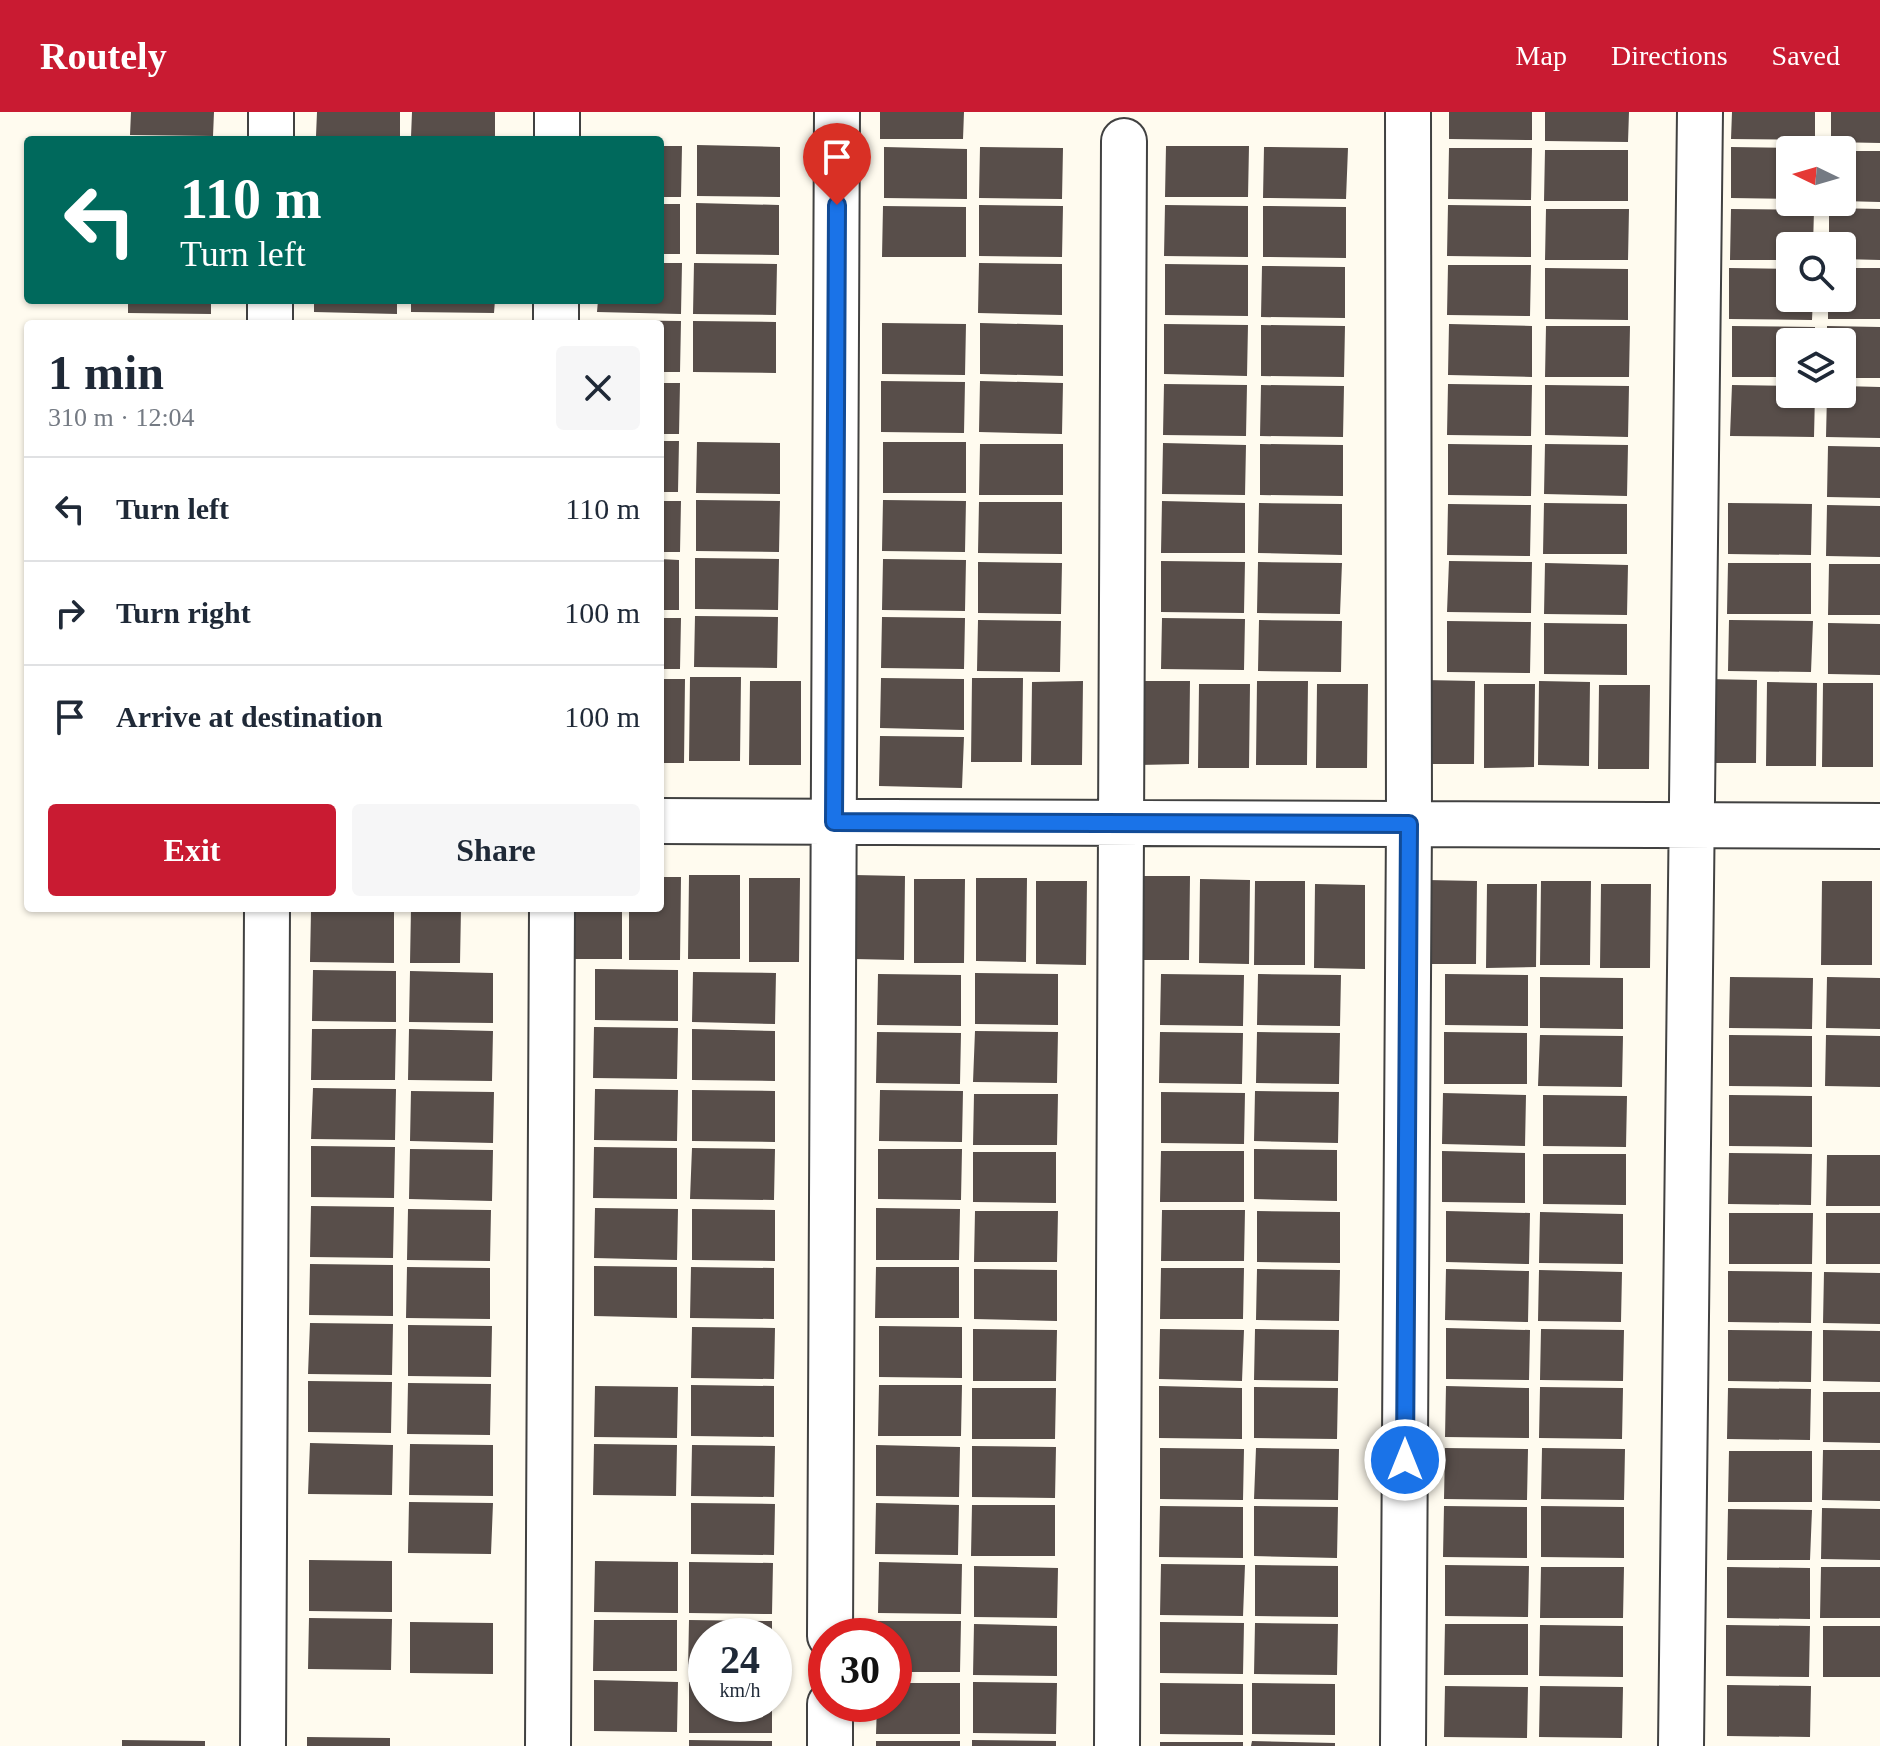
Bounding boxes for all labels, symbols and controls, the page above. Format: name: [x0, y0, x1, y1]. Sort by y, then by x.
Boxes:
text: Routely: [40, 35, 167, 77]
text: Map: [1516, 40, 1567, 71]
text: Directions: [1611, 40, 1728, 71]
text: Saved: [1772, 40, 1840, 71]
pin: [803, 123, 871, 205]
icon: arrive: [815, 135, 859, 179]
north arrow: [1776, 136, 1856, 216]
map controls: [1776, 136, 1856, 408]
icon: left: [48, 168, 152, 272]
text: 110 m: [180, 168, 322, 230]
button: search: [1776, 232, 1856, 312]
text: Turn left: [180, 234, 306, 274]
button: layers: [1776, 328, 1856, 408]
text: 1 min: [48, 346, 164, 399]
button: close: [556, 346, 640, 430]
text: 310 m · 12:04: [48, 403, 195, 432]
icon: left: [48, 487, 92, 531]
text: Turn left: [116, 492, 229, 525]
text: 110 m: [565, 492, 640, 525]
icon: right: [48, 591, 92, 635]
text: Turn right: [116, 596, 251, 629]
text: 100 m: [564, 596, 640, 629]
icon: arrive: [48, 695, 92, 739]
text: Arrive at destination: [116, 700, 383, 733]
text: 100 m: [564, 700, 640, 733]
button: Exit: [48, 804, 336, 896]
button: Share: [352, 804, 640, 896]
position arrow: [1363, 1418, 1447, 1502]
speed limit sign: 30: [808, 1618, 912, 1722]
text: 24: [720, 1637, 760, 1682]
text: km/h: [719, 1679, 761, 1701]

